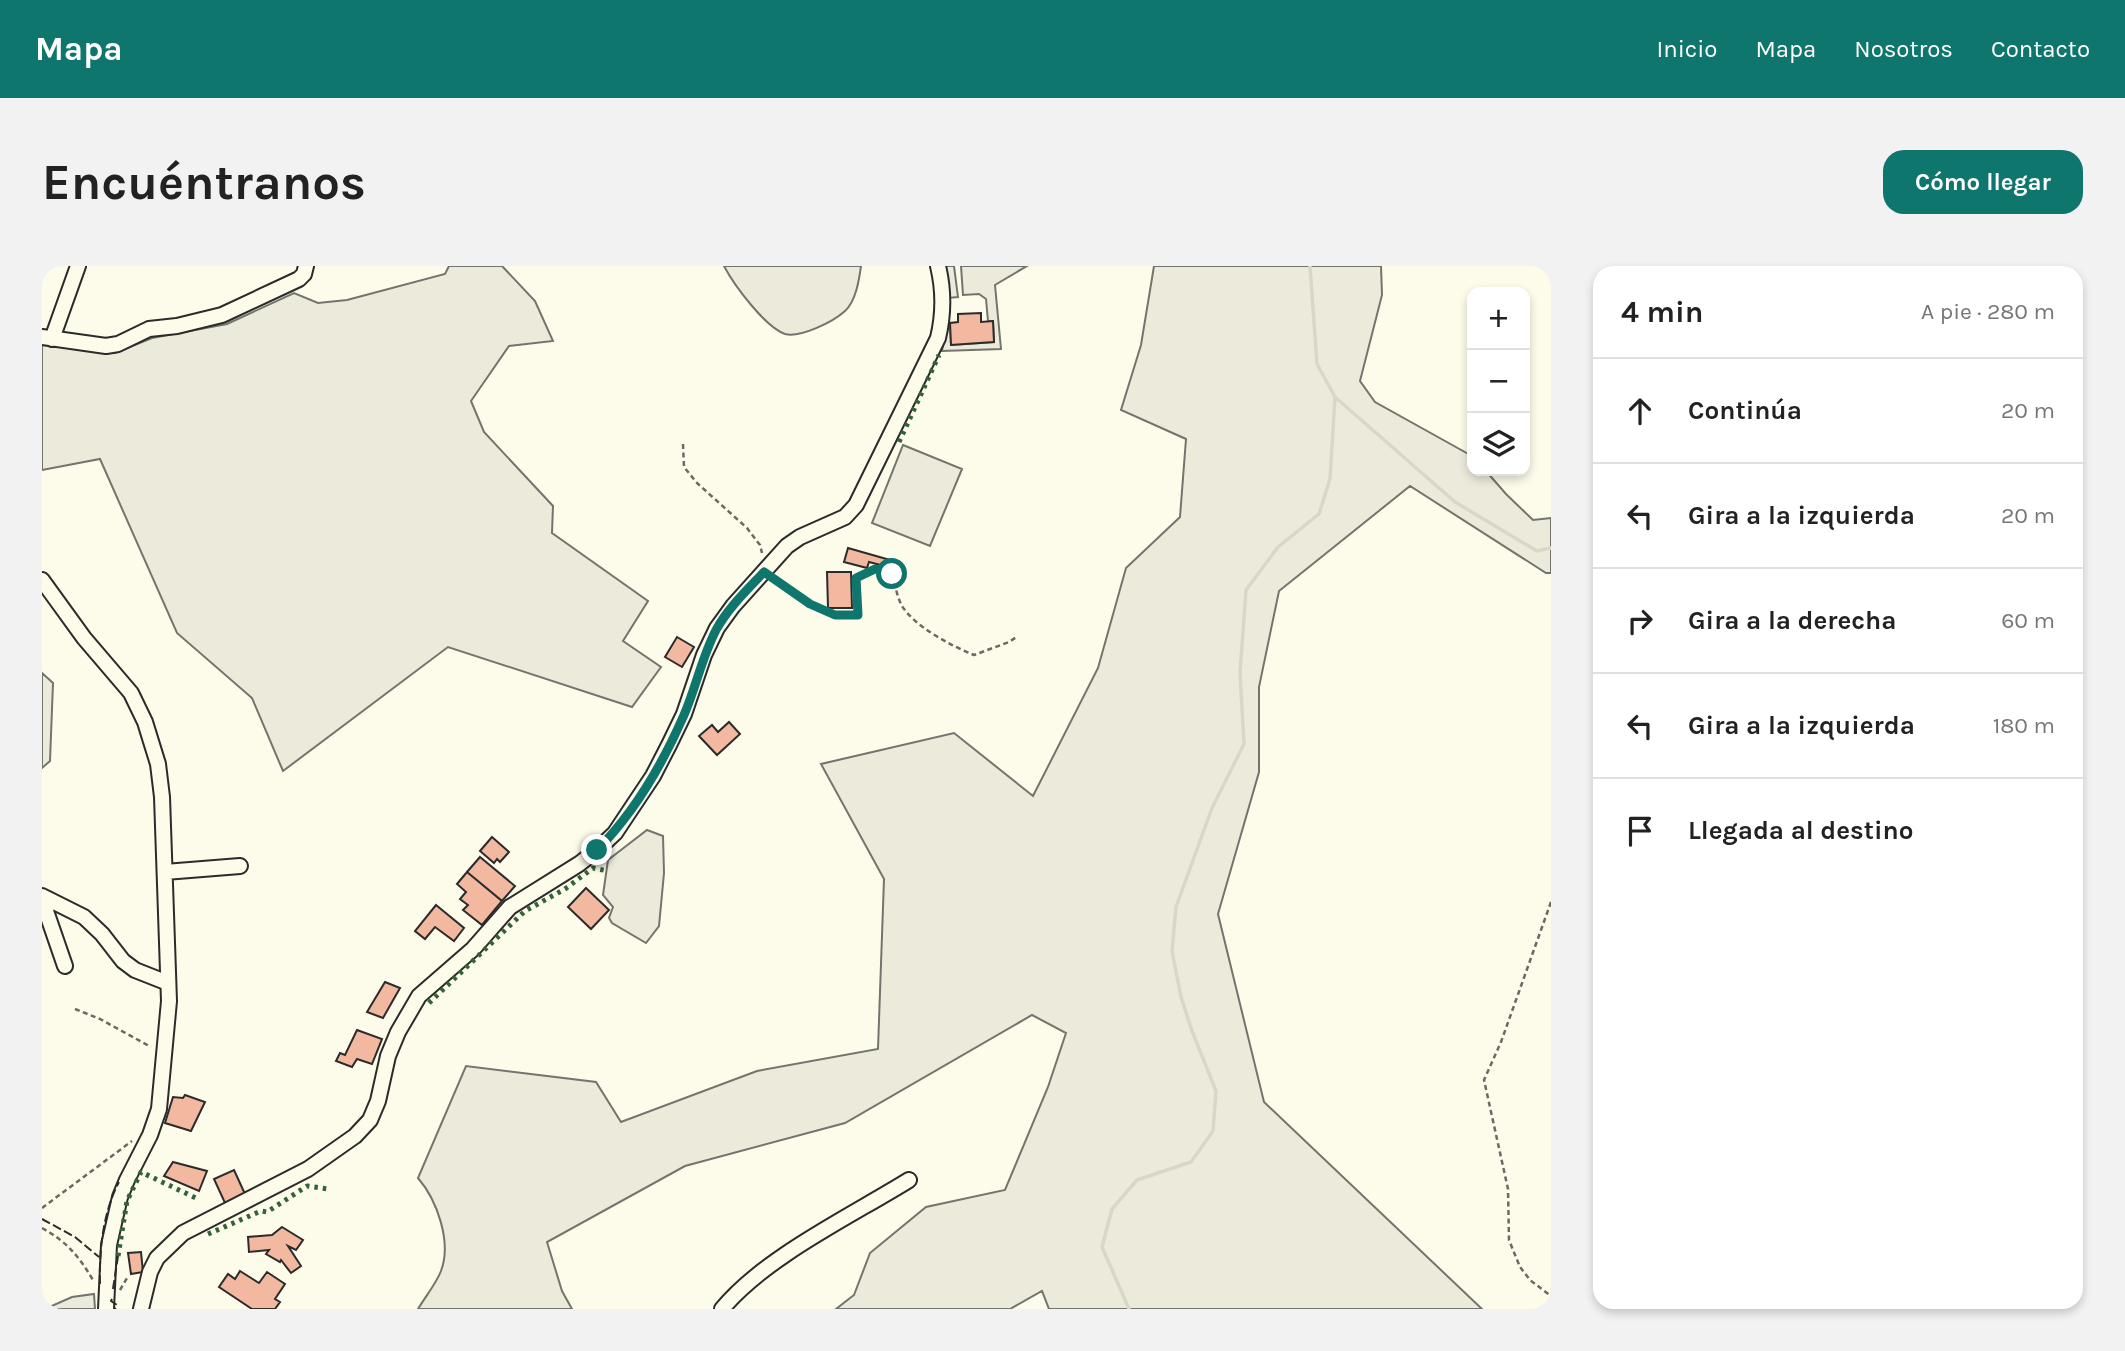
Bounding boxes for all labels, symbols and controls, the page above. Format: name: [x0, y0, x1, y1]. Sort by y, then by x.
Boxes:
text: Mapa: [35, 30, 123, 68]
text: Inicio: [1656, 35, 1717, 63]
text: Mapa: [1755, 35, 1816, 63]
text: Nosotros: [1854, 35, 1953, 63]
text: Contacto: [1991, 35, 2090, 63]
button: Cómo llegar: [1883, 150, 2083, 214]
text: Encuéntranos: [42, 154, 366, 211]
map controls: [1467, 287, 1530, 476]
button: +: [1467, 287, 1530, 350]
text: 4 min: [1621, 294, 1703, 330]
text: A pie · 280 m: [1921, 298, 2055, 325]
button: −: [1467, 350, 1530, 413]
icon: ahead: [1621, 392, 1659, 430]
text: Continúa: [1688, 395, 1802, 426]
text: 20 m: [2001, 397, 2055, 424]
button: layers: [1467, 413, 1530, 476]
icon: left: [1621, 497, 1659, 535]
text: Gira a la izquierda: [1688, 500, 1915, 531]
text: 20 m: [2001, 502, 2055, 529]
route start: [876, 558, 907, 589]
icon: right: [1621, 602, 1659, 640]
text: Gira a la derecha: [1688, 605, 1897, 636]
text: 60 m: [2001, 607, 2055, 634]
icon: left: [1621, 707, 1659, 745]
text: Gira a la izquierda: [1688, 710, 1915, 741]
text: 180 m: [1993, 712, 2055, 739]
icon: arrive: [1621, 812, 1659, 850]
text: Llegada al destino: [1688, 815, 1914, 846]
route end: [581, 834, 612, 865]

